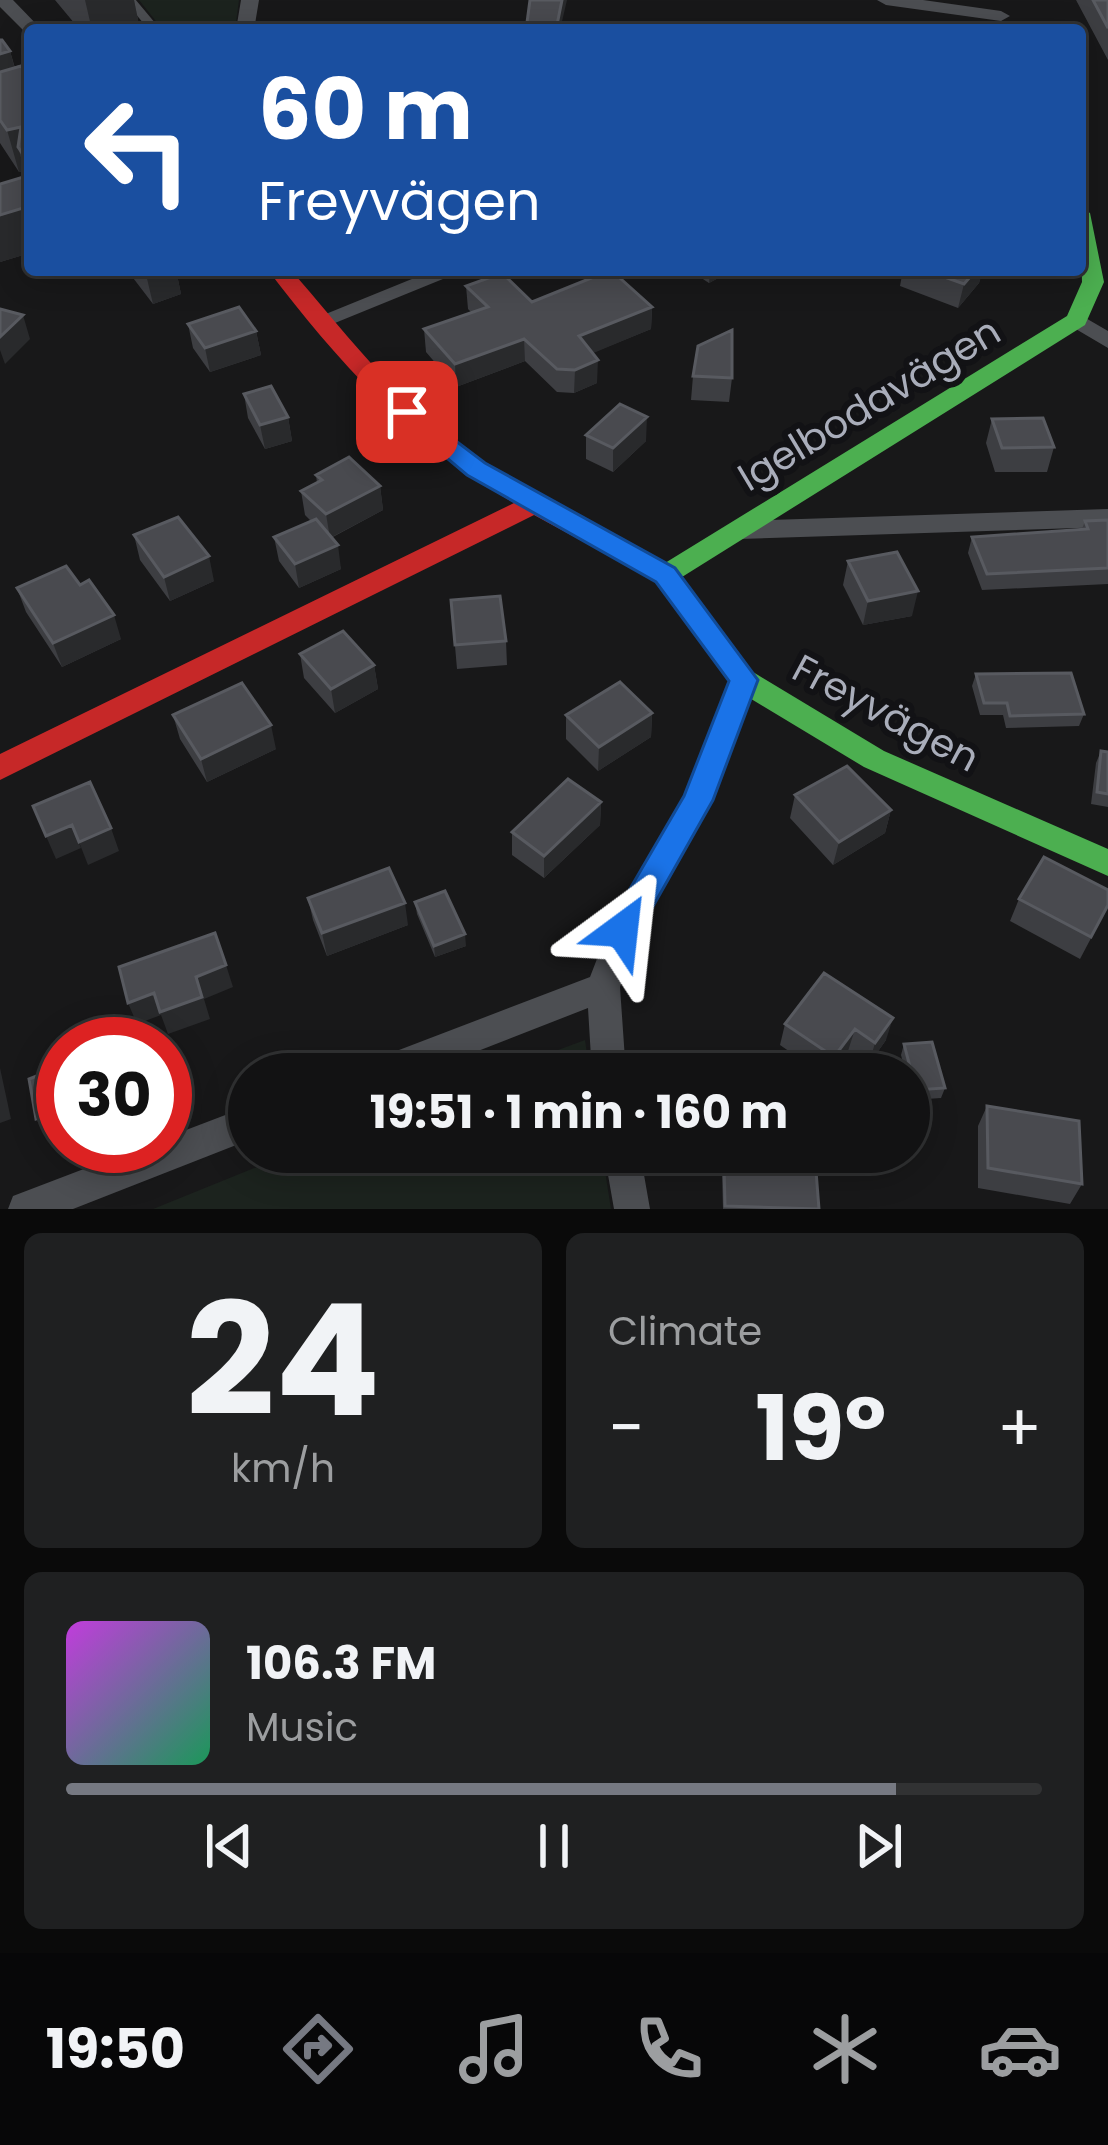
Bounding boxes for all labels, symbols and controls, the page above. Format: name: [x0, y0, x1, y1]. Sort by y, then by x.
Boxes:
text: 60 m: [258, 51, 473, 168]
icon: left: [60, 72, 216, 228]
text: Freyvägen: [258, 163, 541, 239]
street label: Igelbodavägen: [727, 304, 1011, 504]
pin: [356, 361, 458, 463]
icon: arrive: [374, 379, 440, 445]
street label: Freyvägen: [783, 641, 989, 785]
position arrow: [559, 867, 685, 993]
speed limit sign: 30: [36, 1017, 192, 1173]
text: 19:51 · 1 min · 160 m: [370, 1081, 788, 1144]
text: 24: [186, 1251, 380, 1470]
text: Climate: [608, 1304, 762, 1359]
text: 19°: [755, 1365, 886, 1492]
text: −: [608, 1382, 644, 1474]
text: +: [997, 1382, 1042, 1474]
text: km/h: [231, 1441, 335, 1496]
text: 106.3 FM: [246, 1632, 436, 1695]
text: Music: [246, 1700, 358, 1755]
icon: previous: [196, 1813, 262, 1879]
icon: pause: [521, 1813, 587, 1879]
icon: next: [846, 1813, 912, 1879]
icon: directions: [276, 2007, 360, 2091]
icon: music: [452, 2007, 536, 2091]
icon: phone: [627, 2007, 711, 2091]
icon: climate: [803, 2007, 887, 2091]
icon: car: [978, 2007, 1062, 2091]
text: 19:50: [46, 2011, 185, 2087]

